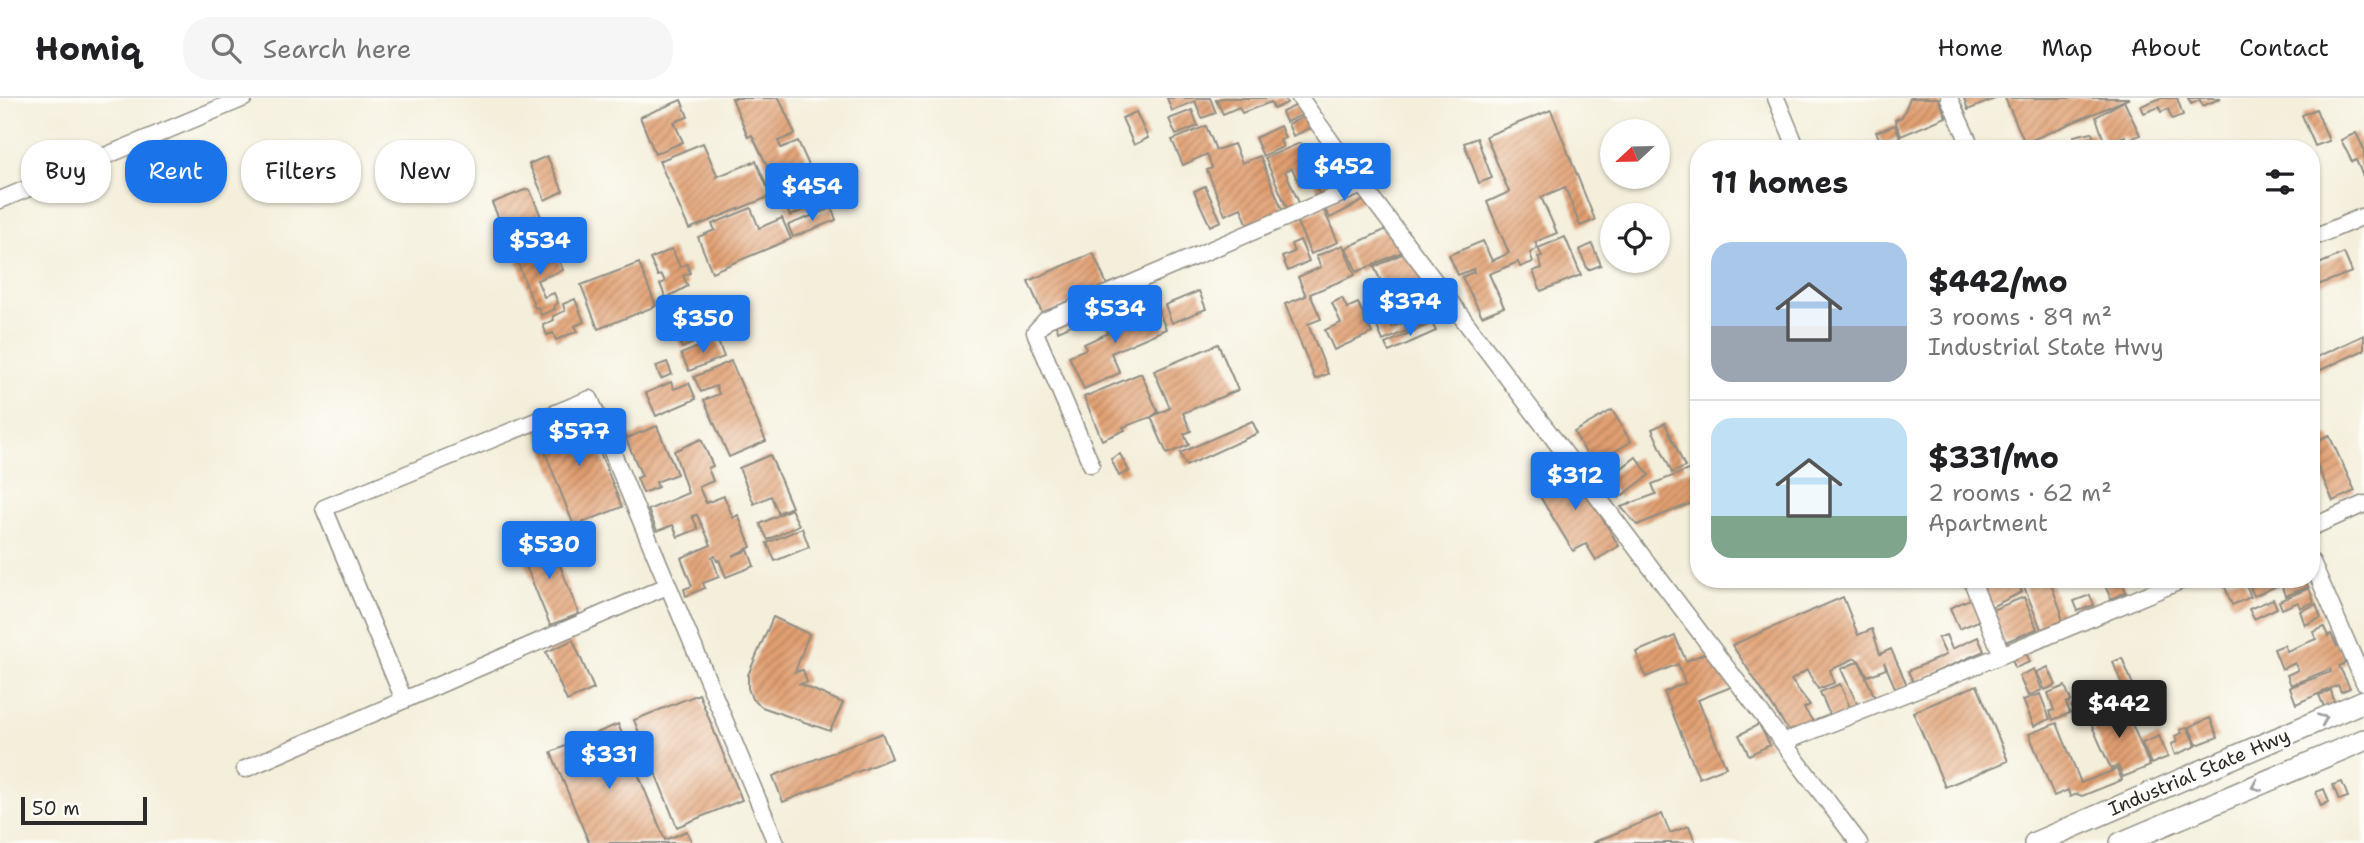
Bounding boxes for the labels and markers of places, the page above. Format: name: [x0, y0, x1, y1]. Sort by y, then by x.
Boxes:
pin: $452: [1303, 144, 1385, 203]
pin: $454: [771, 164, 853, 223]
pin: $534: [499, 218, 581, 277]
pin: $374: [1369, 278, 1451, 338]
pin: $534: [1074, 286, 1156, 345]
pin: $350: [662, 296, 744, 355]
pin: $577: [538, 408, 620, 468]
pin: $312: [1534, 452, 1616, 512]
pin: $530: [508, 522, 590, 581]
pin: $442: [2078, 680, 2160, 740]
pin: $331: [568, 732, 650, 791]

